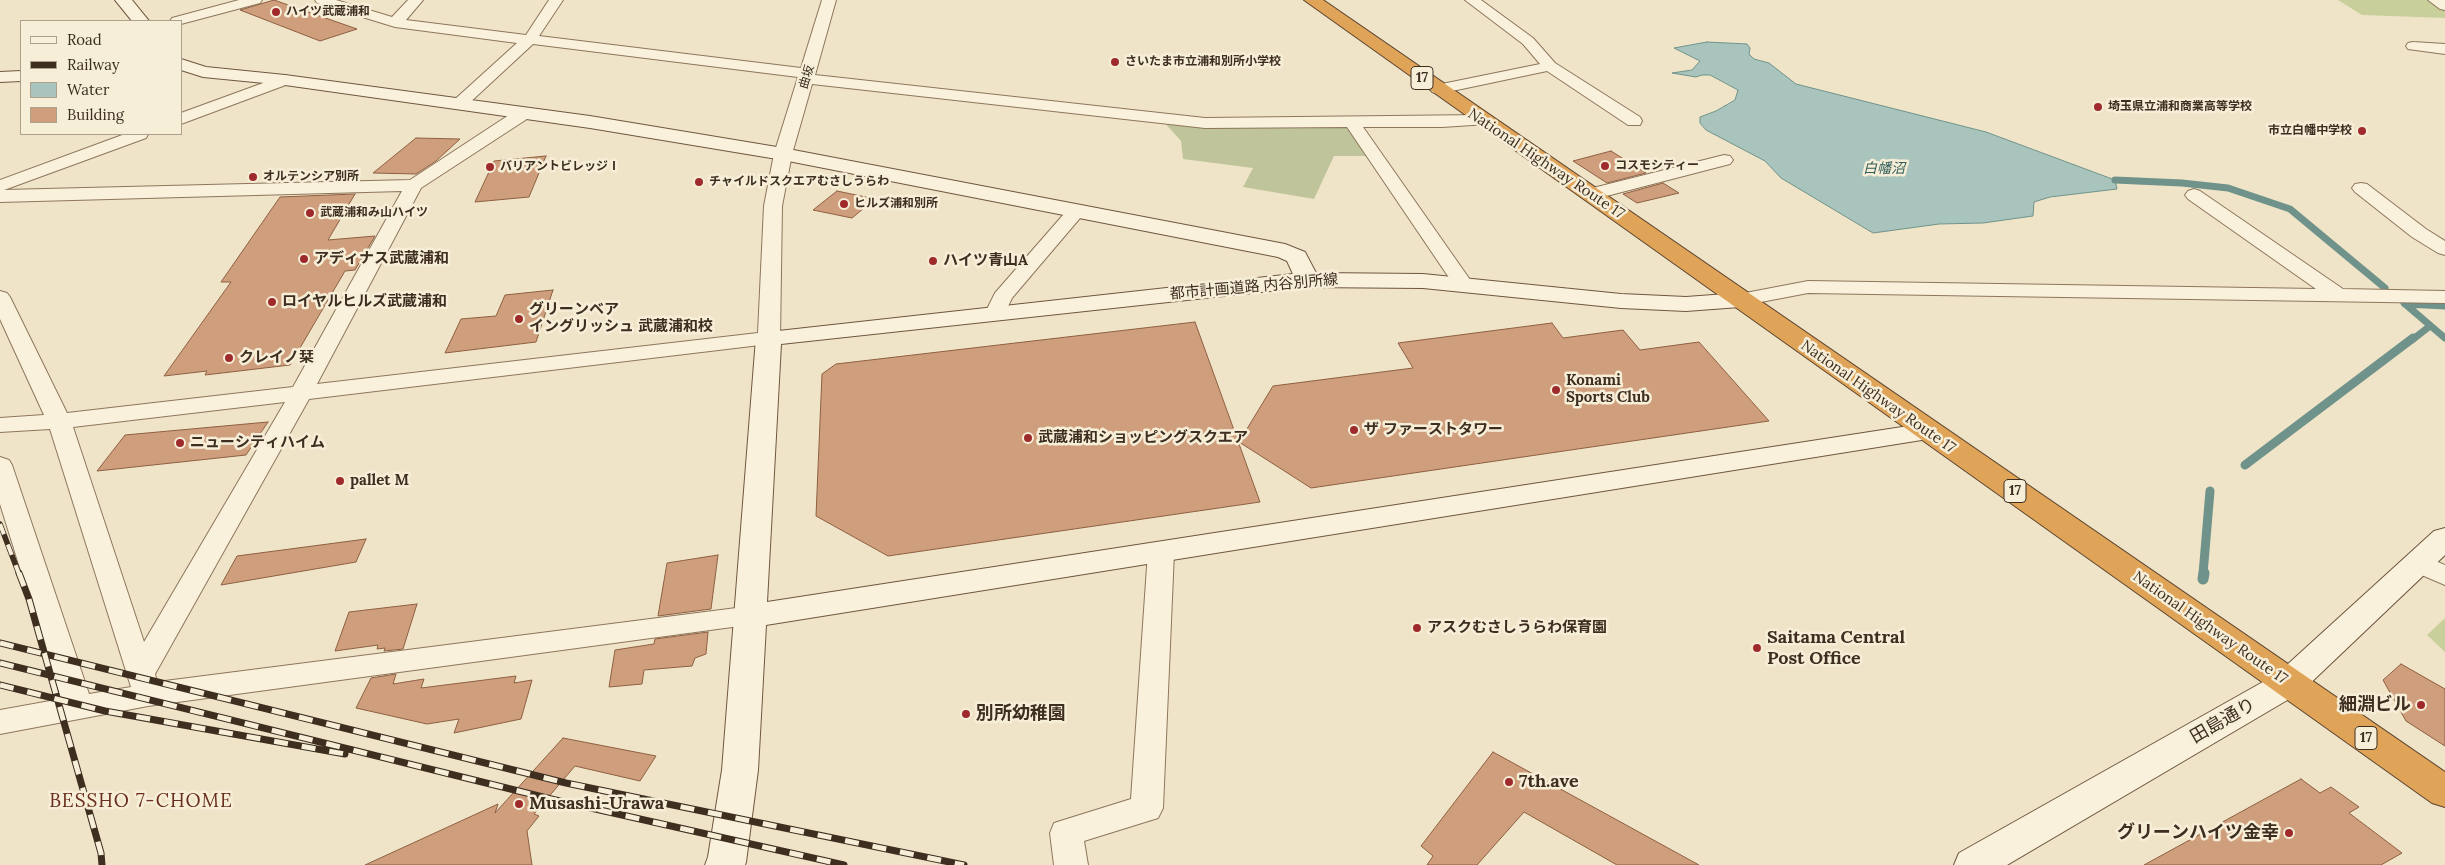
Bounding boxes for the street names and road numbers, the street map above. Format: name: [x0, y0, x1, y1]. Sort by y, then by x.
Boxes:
street label: 曲坂: [797, 63, 817, 91]
road number: 17: [1411, 66, 1433, 90]
street label: National Highway Route 17: [1464, 105, 1628, 223]
street label: 都市計画道路 内谷別所線: [1169, 271, 1339, 303]
street label: National Highway Route 17: [1797, 337, 1959, 457]
road number: 17: [2004, 480, 2026, 502]
street label: National Highway Route 17: [2129, 568, 2291, 688]
street label: 田島通り: [2186, 694, 2260, 748]
road number: 17: [2355, 726, 2377, 750]

